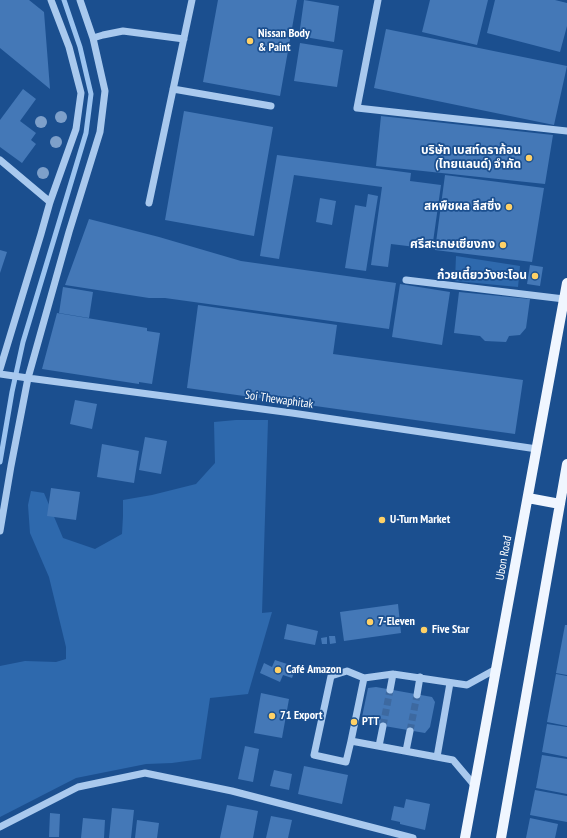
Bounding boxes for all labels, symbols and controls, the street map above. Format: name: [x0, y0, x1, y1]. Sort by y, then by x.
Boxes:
place label: Nissan Body & Paint: [258, 27, 310, 55]
marker: Nissan Body & Paint: [245, 36, 255, 46]
place label: บริษัท เบสท์ดราก้อน (ไทยแลนด์) จำกัด: [421, 144, 521, 172]
marker: บริษัท เบสท์ดราก้อน (ไทยแลนด์) จำกัด: [524, 153, 534, 163]
place label: สหพืชผล ลีสซิ่ง: [424, 200, 501, 214]
marker: สหพืชผล ลีสซิ่ง: [504, 202, 514, 212]
place label: ศรีสะเกษเซียงกง: [410, 238, 495, 252]
marker: ศรีสะเกษเซียงกง: [498, 240, 508, 250]
place label: ก๋วยเตี๋ยววังชะโอน: [437, 269, 527, 283]
marker: ก๋วยเตี๋ยววังชะโอน: [530, 271, 540, 281]
street label: Soi Thewaphitak: [244, 388, 314, 412]
place label: U-Turn Market: [390, 513, 450, 527]
marker: U-Turn Market: [377, 515, 387, 525]
street label: Ubon Road: [493, 535, 515, 581]
place label: 7-Eleven: [378, 615, 415, 629]
marker: 7-Eleven: [365, 617, 375, 627]
place label: Five Star: [432, 623, 469, 637]
marker: Five Star: [419, 625, 429, 635]
place label: Café Amazon: [286, 663, 341, 677]
marker: Café Amazon: [273, 665, 283, 675]
place label: 71 Export: [280, 709, 322, 723]
marker: 71 Export: [267, 711, 277, 721]
place label: PTT: [362, 715, 379, 729]
marker: PTT: [349, 717, 359, 727]

